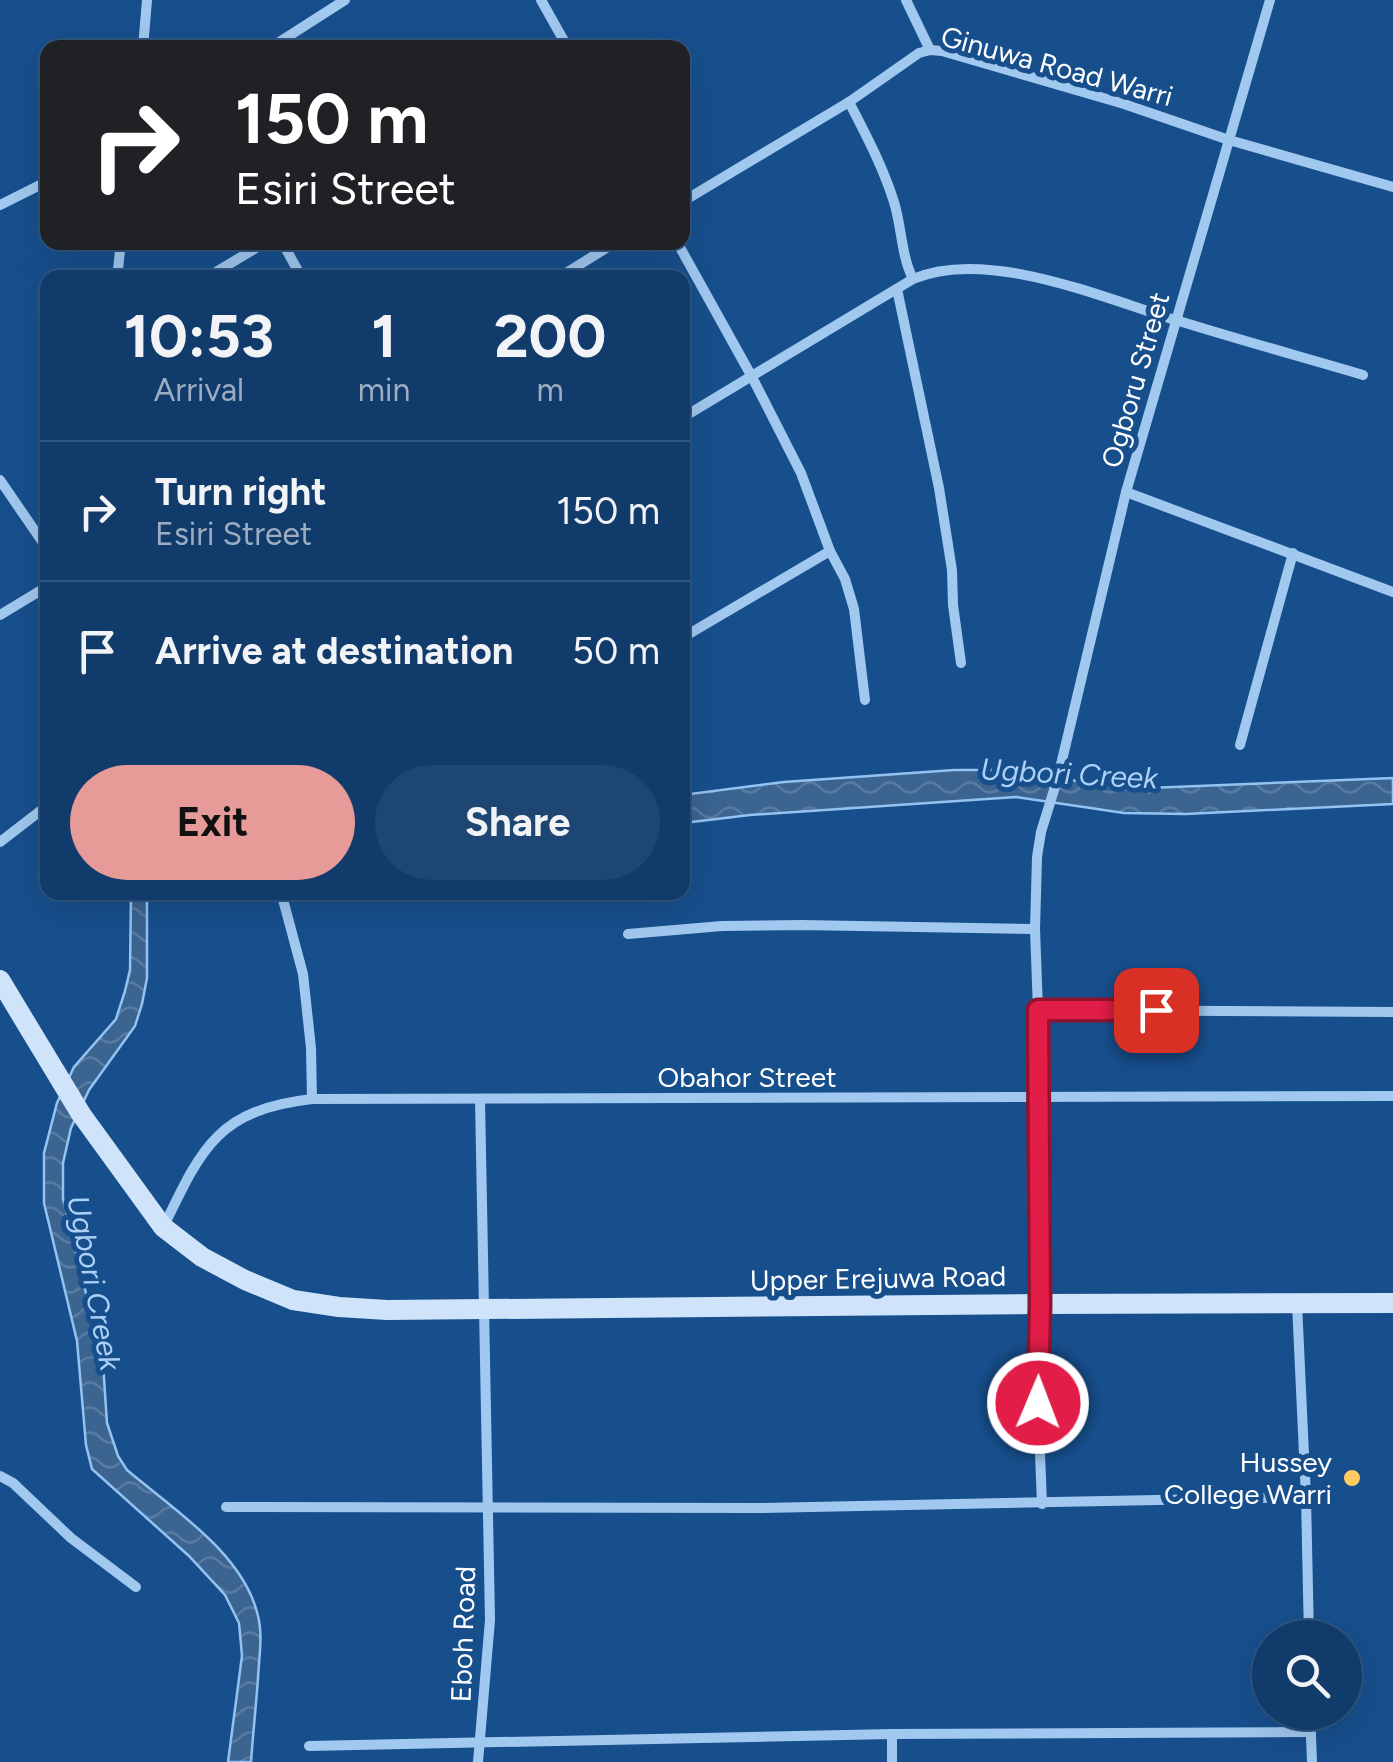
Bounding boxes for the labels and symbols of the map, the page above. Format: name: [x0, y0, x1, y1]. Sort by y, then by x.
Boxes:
street label: Ginuwa Road Warri: [937, 19, 1177, 113]
street label: Ogboru Street: [1094, 288, 1176, 472]
water label: Ugbori Creek: [979, 750, 1160, 797]
pin: [1114, 968, 1199, 1053]
street label: Obahor Street: [657, 1060, 837, 1094]
water label: Ugbori Creek: [59, 1192, 130, 1375]
street label: Upper Erejuwa Road: [750, 1259, 1006, 1297]
position arrow: [986, 1351, 1090, 1455]
place label: Hussey College Warri: [1164, 1445, 1332, 1511]
marker: Hussey College Warri: [1341, 1467, 1363, 1489]
street label: Eboh Road: [444, 1565, 482, 1703]

